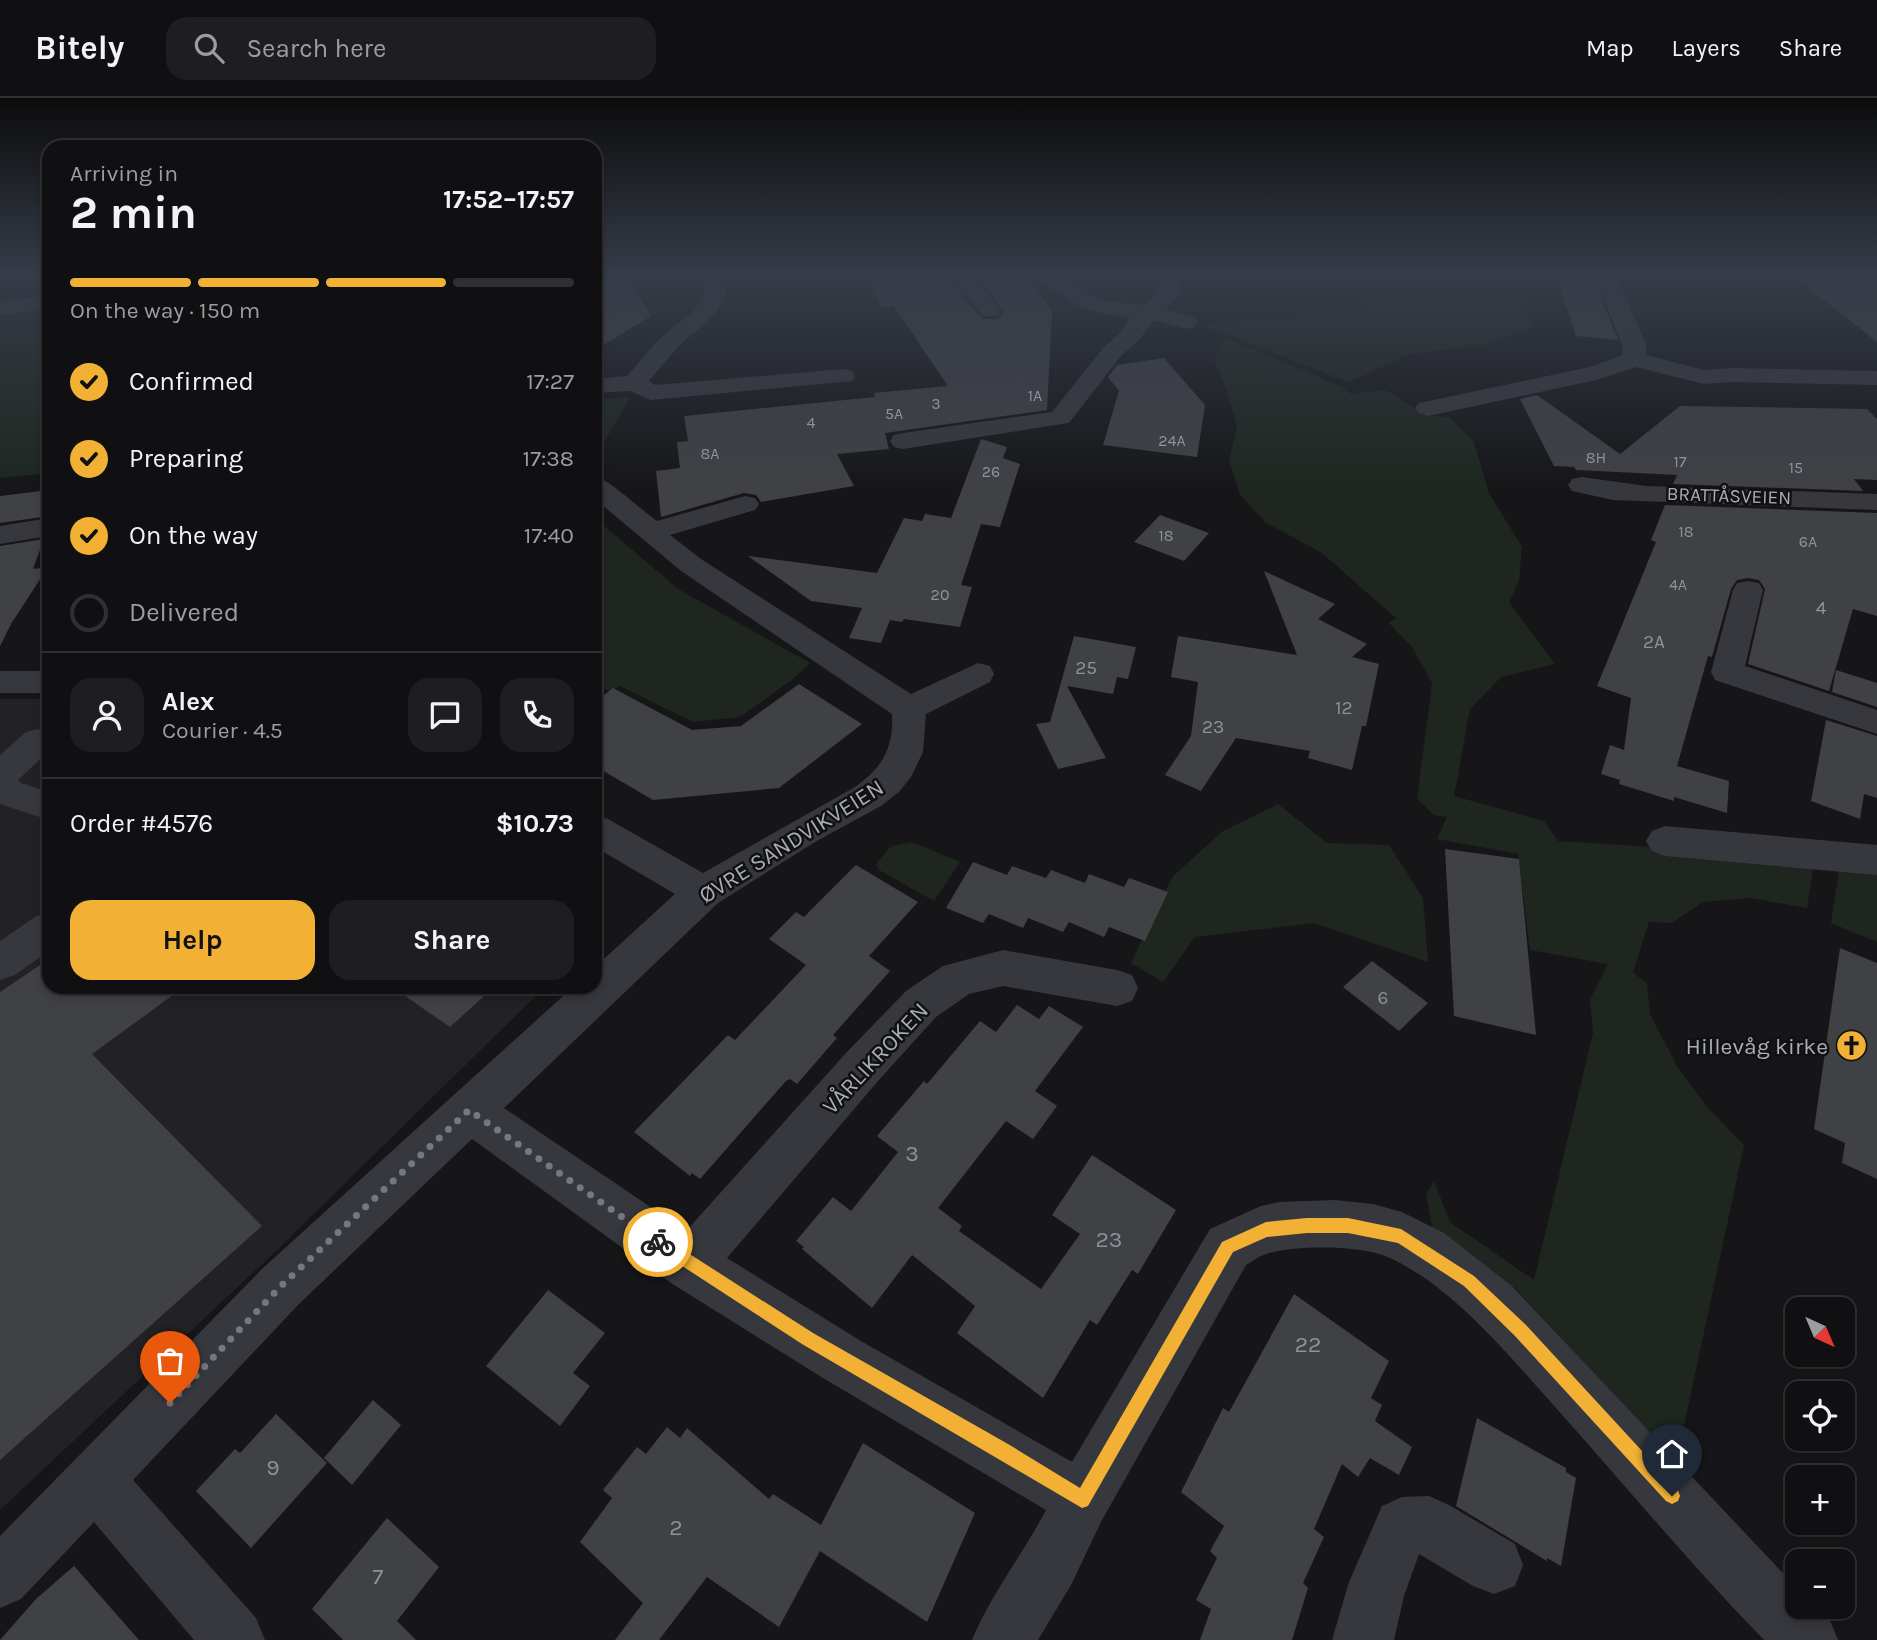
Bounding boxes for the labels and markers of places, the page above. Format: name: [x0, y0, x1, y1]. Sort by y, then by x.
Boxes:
church icon: Hillevåg kirke: [1834, 1029, 1868, 1063]
place label: Hillevåg kirke: [1686, 1033, 1828, 1060]
pin: [140, 1331, 200, 1403]
pin: [1642, 1424, 1702, 1496]

